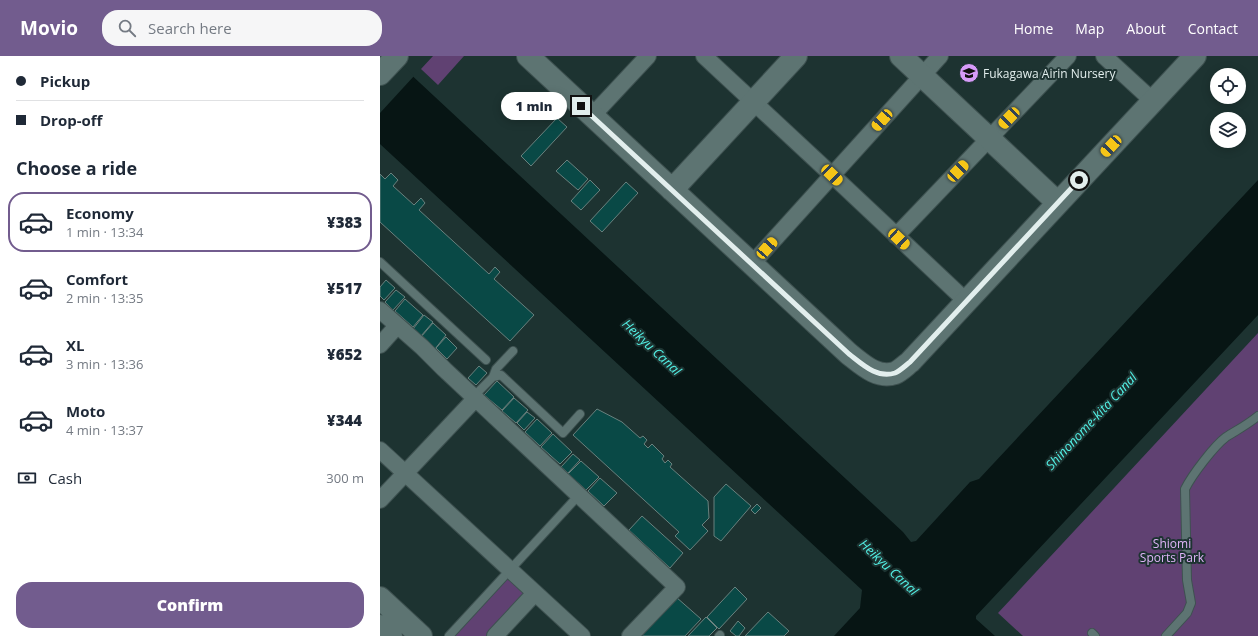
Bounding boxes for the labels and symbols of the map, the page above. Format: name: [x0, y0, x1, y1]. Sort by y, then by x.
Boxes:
school or university icon: Fukagawa Airin Nursery: [958, 62, 980, 84]
place label: Fukagawa Airin Nursery: [983, 65, 1116, 82]
callout: 1 min: [501, 92, 567, 120]
route end: [572, 97, 590, 115]
car: [996, 105, 1022, 131]
car: [870, 107, 894, 133]
car: [1098, 133, 1124, 159]
car: [945, 158, 971, 184]
car: [819, 162, 845, 188]
route start: [1070, 171, 1088, 189]
car: [886, 226, 912, 252]
car: [755, 235, 779, 261]
water label: Heikyu Canal: [618, 315, 686, 380]
water label: Shinonome-kita Canal: [1041, 368, 1141, 473]
water label: Heikyu Canal: [855, 535, 923, 600]
park label: Shiomi Sports Park: [1140, 535, 1205, 566]

